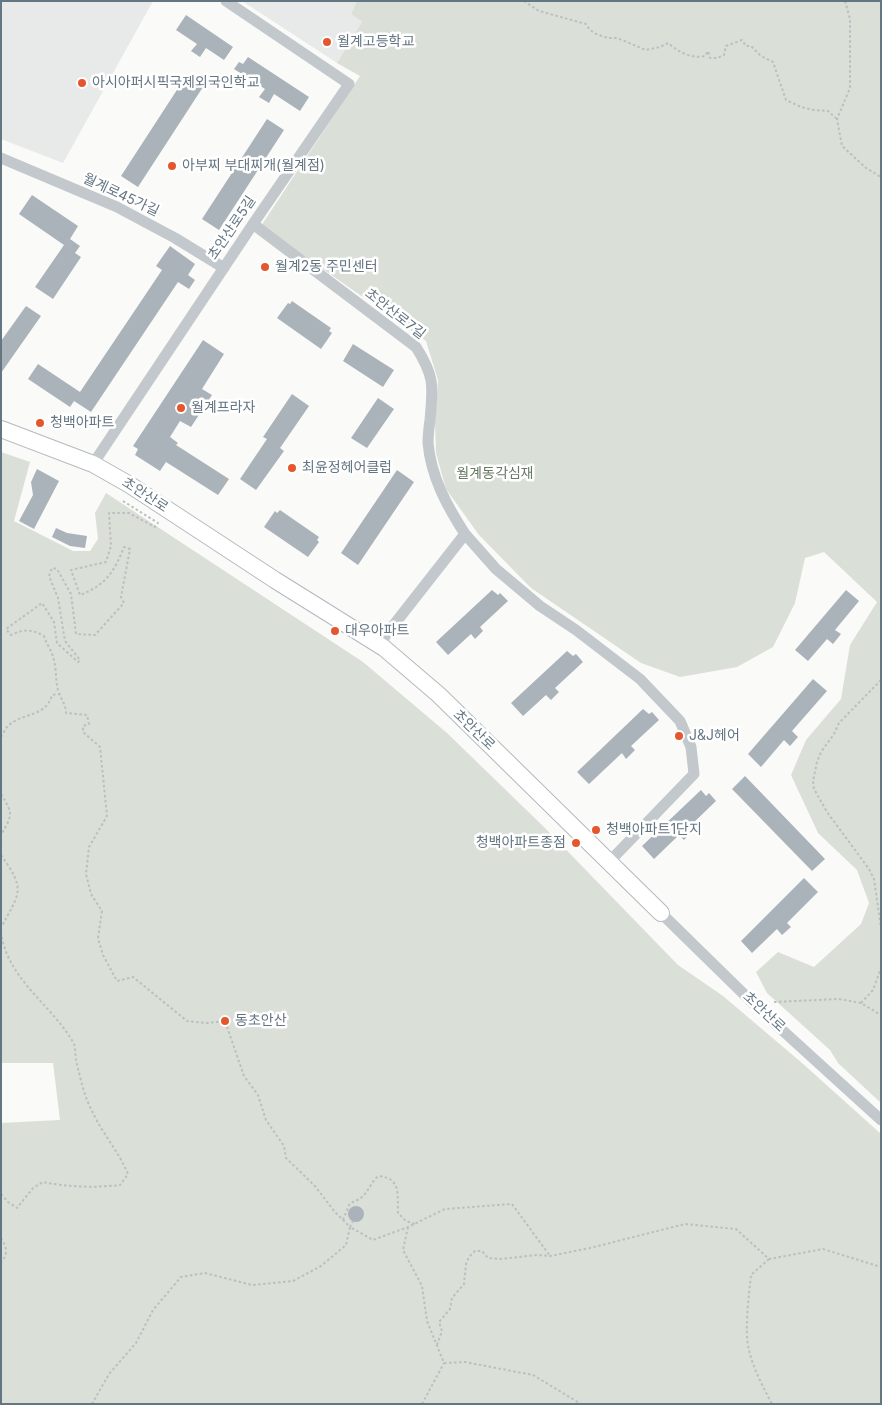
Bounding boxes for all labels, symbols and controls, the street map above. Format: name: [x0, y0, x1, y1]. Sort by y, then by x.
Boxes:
place label: 월계고등학교: [337, 34, 414, 50]
marker: 월계고등학교: [321, 36, 333, 48]
place label: 아시아퍼시픽국제외국인학교: [92, 75, 259, 91]
marker: 아시아퍼시픽국제외국인학교: [76, 77, 88, 89]
place label: 아부찌 부대찌개(월계점): [182, 158, 325, 174]
marker: 아부찌 부대찌개(월계점): [166, 160, 178, 172]
street label: 월계로45가길: [80, 170, 162, 220]
street label: 초안산로5길: [205, 193, 259, 263]
place label: 월계2동 주민센터: [275, 259, 378, 275]
marker: 월계2동 주민센터: [259, 261, 271, 273]
street label: 초안산로7길: [361, 285, 429, 343]
place label: 월계프라자: [191, 400, 255, 416]
marker: 월계프라자: [175, 402, 187, 414]
place label: 청백아파트: [50, 415, 114, 431]
marker: 청백아파트: [34, 417, 46, 429]
place label: 최윤정헤어클럽: [302, 460, 392, 476]
marker: 최윤정헤어클럽: [286, 462, 298, 474]
park label: 월계동각심재: [456, 466, 534, 482]
street label: 초안산로: [119, 474, 171, 516]
place label: 대우아파트: [345, 623, 409, 639]
marker: 대우아파트: [329, 625, 341, 637]
street label: 초안산로: [450, 706, 498, 754]
place label: J&J헤어: [689, 728, 740, 744]
marker: J&J헤어: [673, 730, 685, 742]
place label: 청백아파트1단지: [606, 822, 702, 838]
marker: 청백아파트1단지: [590, 824, 602, 836]
place label: 청백아파트종점: [476, 835, 566, 851]
marker: 청백아파트종점: [570, 837, 582, 849]
street label: 초안산로: [739, 988, 789, 1036]
place label: 동초안산: [235, 1013, 287, 1029]
marker: 동초안산: [219, 1015, 231, 1027]

